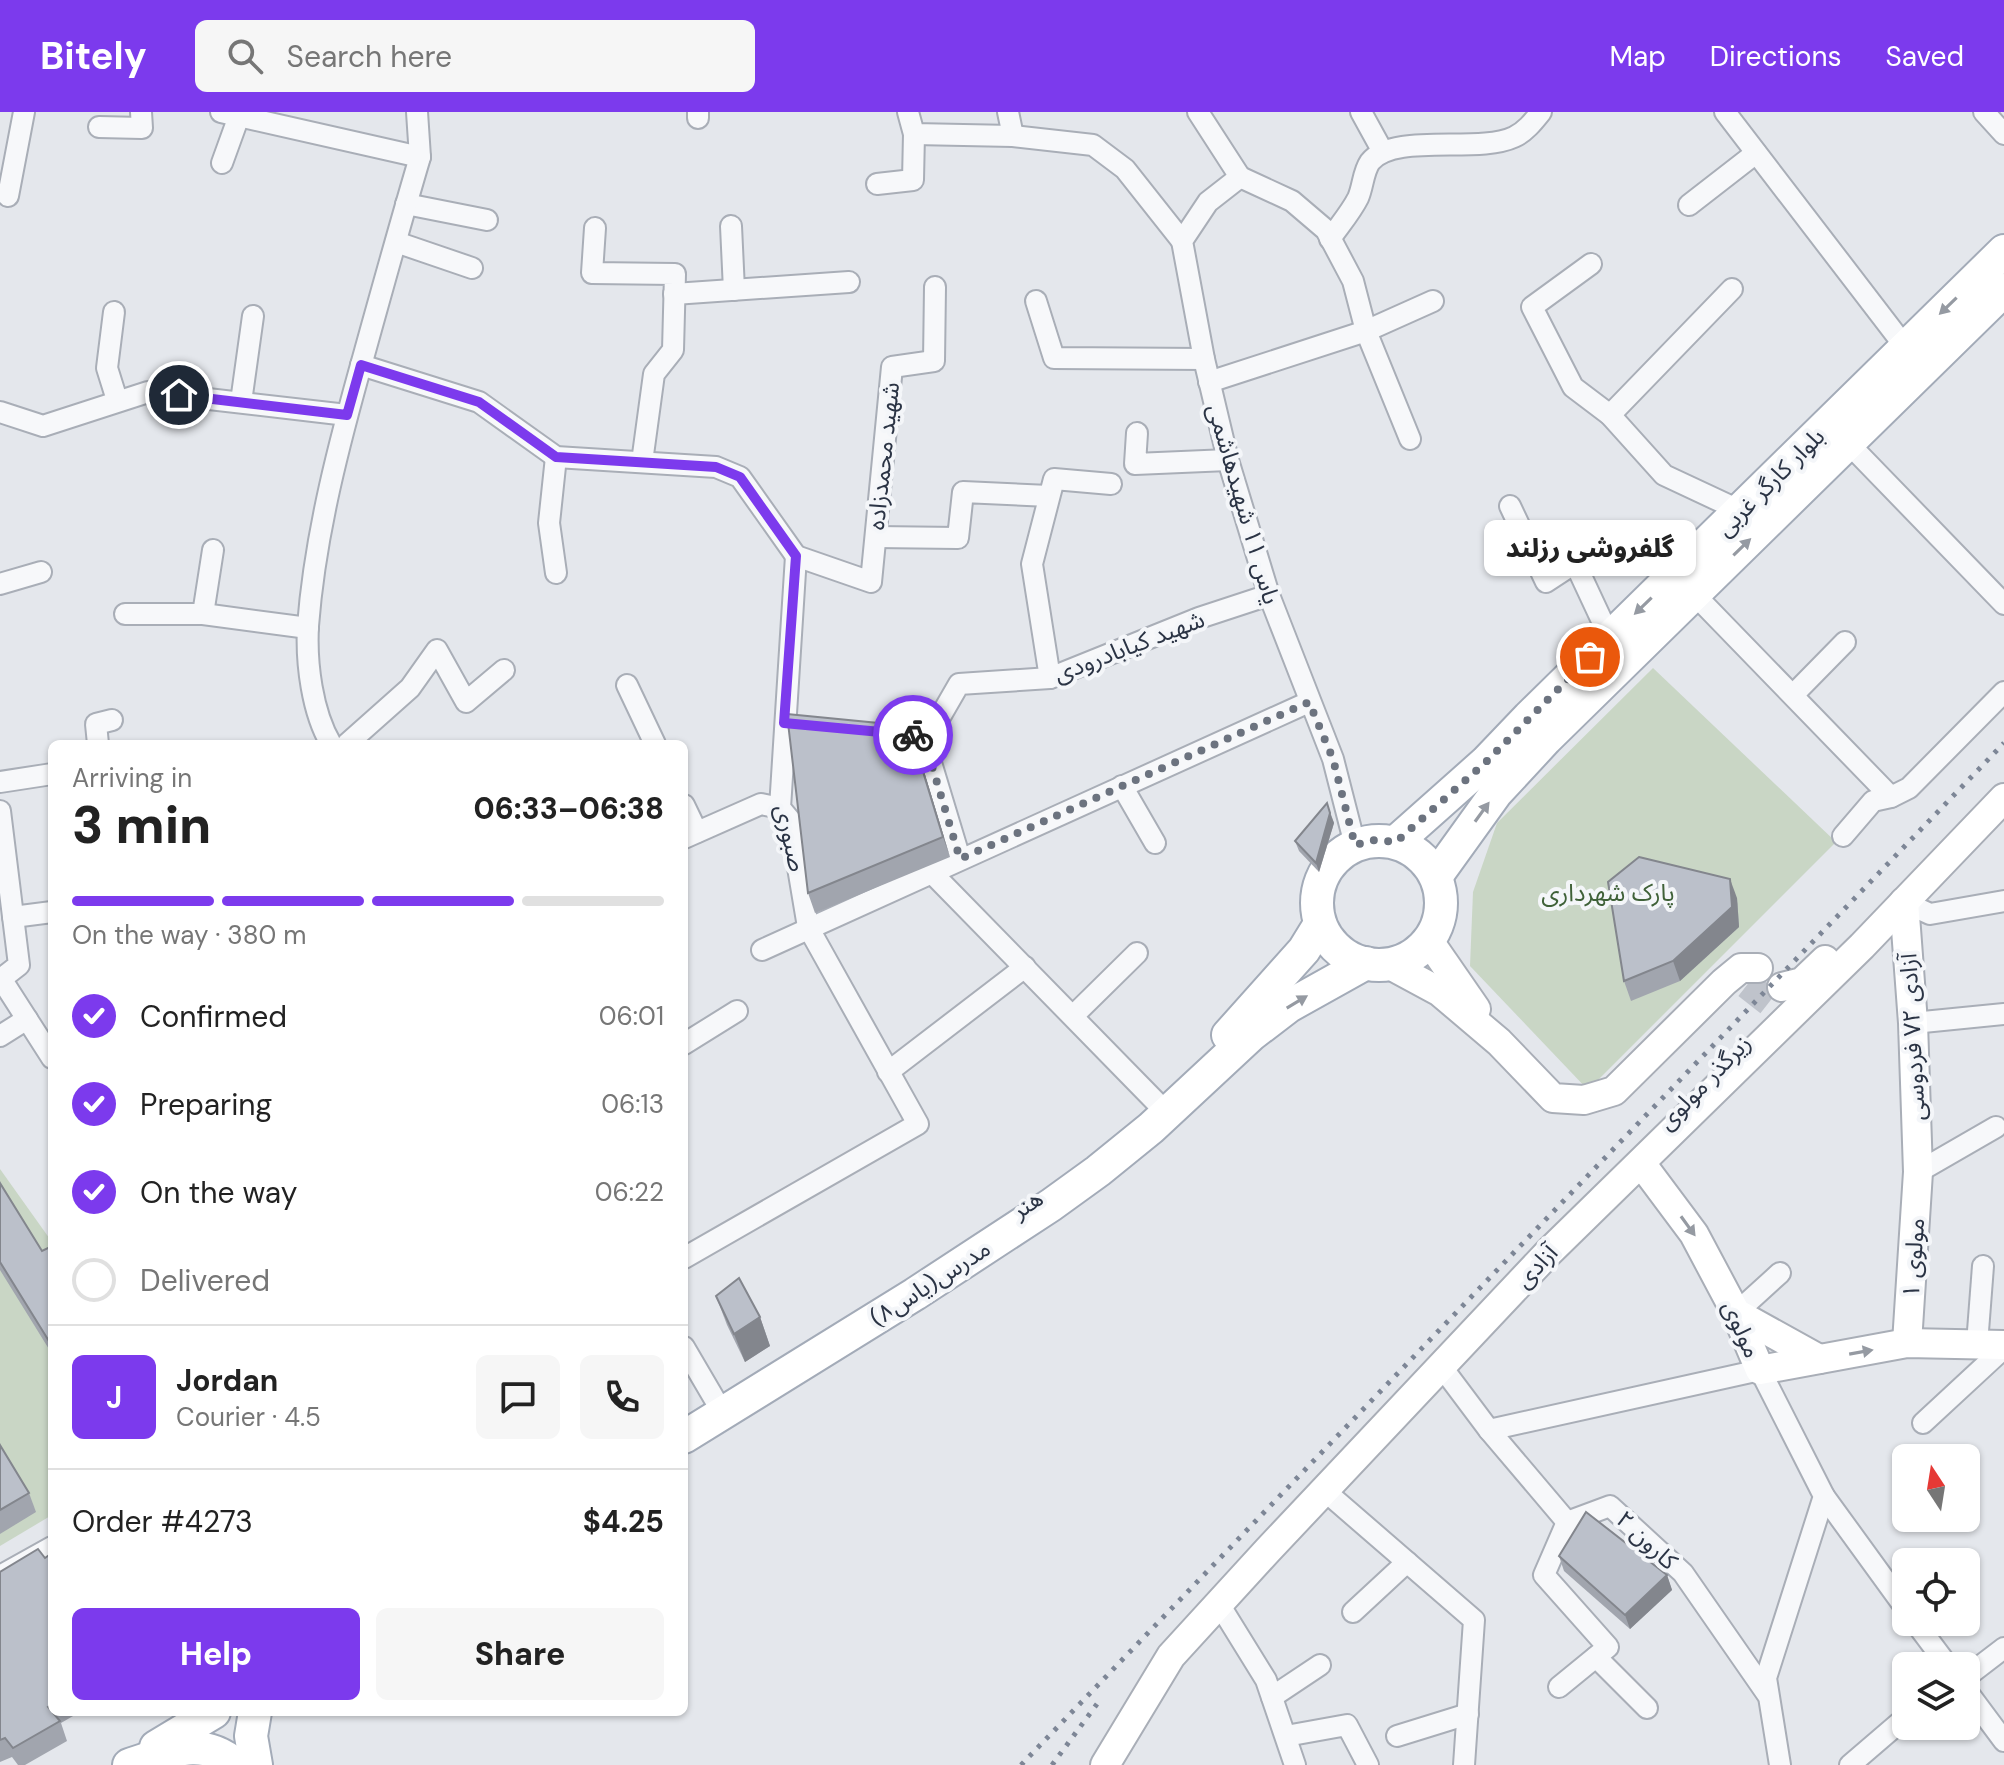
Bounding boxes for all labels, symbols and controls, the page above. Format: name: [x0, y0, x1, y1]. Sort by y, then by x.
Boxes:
search box: [195, 20, 755, 92]
text: Bitely: [40, 31, 147, 81]
icon: search: [223, 34, 267, 78]
text: Search here: [287, 37, 452, 76]
text: Map: [1609, 38, 1666, 75]
text: Directions: [1710, 38, 1842, 75]
text: Saved: [1886, 38, 1964, 75]
one-way arrow: [1939, 296, 1958, 315]
pin: [145, 361, 213, 429]
icon: home: [157, 373, 201, 417]
street label: شهید محمدزاده: [860, 380, 906, 532]
street label: یاس ۱۱ شهیدهاشمی: [1201, 400, 1287, 608]
street label: بلوار کارگر غربی: [1709, 421, 1831, 543]
callout: گلفروشی رزلند: [1484, 521, 1696, 577]
text: گلفروشی رزلند: [1506, 531, 1674, 565]
one-way arrow: [1732, 538, 1751, 556]
one-way arrow: [1634, 596, 1653, 614]
street label: شهید کیابادرودی: [1049, 603, 1209, 689]
pin: [1556, 623, 1624, 691]
icon: bag: [1568, 635, 1612, 679]
courier: [873, 695, 953, 775]
icon: bike: [891, 713, 935, 757]
text: Arriving in: [72, 761, 192, 795]
text: 06:33–06:38: [474, 789, 664, 828]
text: 3 min: [72, 791, 211, 859]
street label: صبوری: [768, 801, 814, 875]
one-way arrow: [1474, 802, 1490, 823]
park label: پارک شهرداری: [1541, 877, 1675, 908]
text: On the way · 380 m: [72, 918, 306, 952]
street label: آزادی ۷۲ فردوسی: [1892, 951, 1932, 1122]
icon: check: [72, 994, 116, 1038]
one-way arrow: [1286, 995, 1308, 1009]
text: Confirmed: [140, 997, 287, 1036]
text: 06:01: [599, 999, 664, 1033]
street label: زیرگذر مولوی: [1651, 1028, 1757, 1136]
icon: check: [72, 1082, 116, 1126]
text: Preparing: [140, 1085, 272, 1124]
text: 06:13: [601, 1087, 664, 1121]
icon: check: [72, 1170, 116, 1214]
text: On the way: [140, 1173, 297, 1212]
text: 06:22: [595, 1175, 664, 1209]
street label: هنر: [1004, 1182, 1049, 1226]
one-way arrow: [1679, 1216, 1695, 1236]
street label: مولوی ۱: [1895, 1217, 1931, 1299]
street label: مدرس(یاس۸): [864, 1233, 996, 1333]
street label: آزادی: [1508, 1237, 1565, 1295]
text: Delivered: [140, 1261, 270, 1300]
street label: مولوی: [1716, 1295, 1768, 1363]
one-way arrow: [1849, 1345, 1874, 1357]
button: chat: [476, 1355, 560, 1439]
button: phone: [580, 1355, 664, 1439]
text: Jordan: [176, 1361, 278, 1400]
text: J: [106, 1378, 122, 1417]
text: Courier · 4.5: [176, 1400, 321, 1434]
north arrow: [1892, 1444, 1980, 1532]
map controls: [1892, 1444, 1980, 1740]
text: Order #4273: [72, 1502, 253, 1541]
text: $4.25: [583, 1502, 664, 1541]
street label: کارون ۲: [1610, 1504, 1685, 1577]
button: locate: [1892, 1548, 1980, 1636]
button: Help: [72, 1608, 360, 1700]
button: Share: [376, 1608, 664, 1700]
button: layers: [1892, 1652, 1980, 1740]

